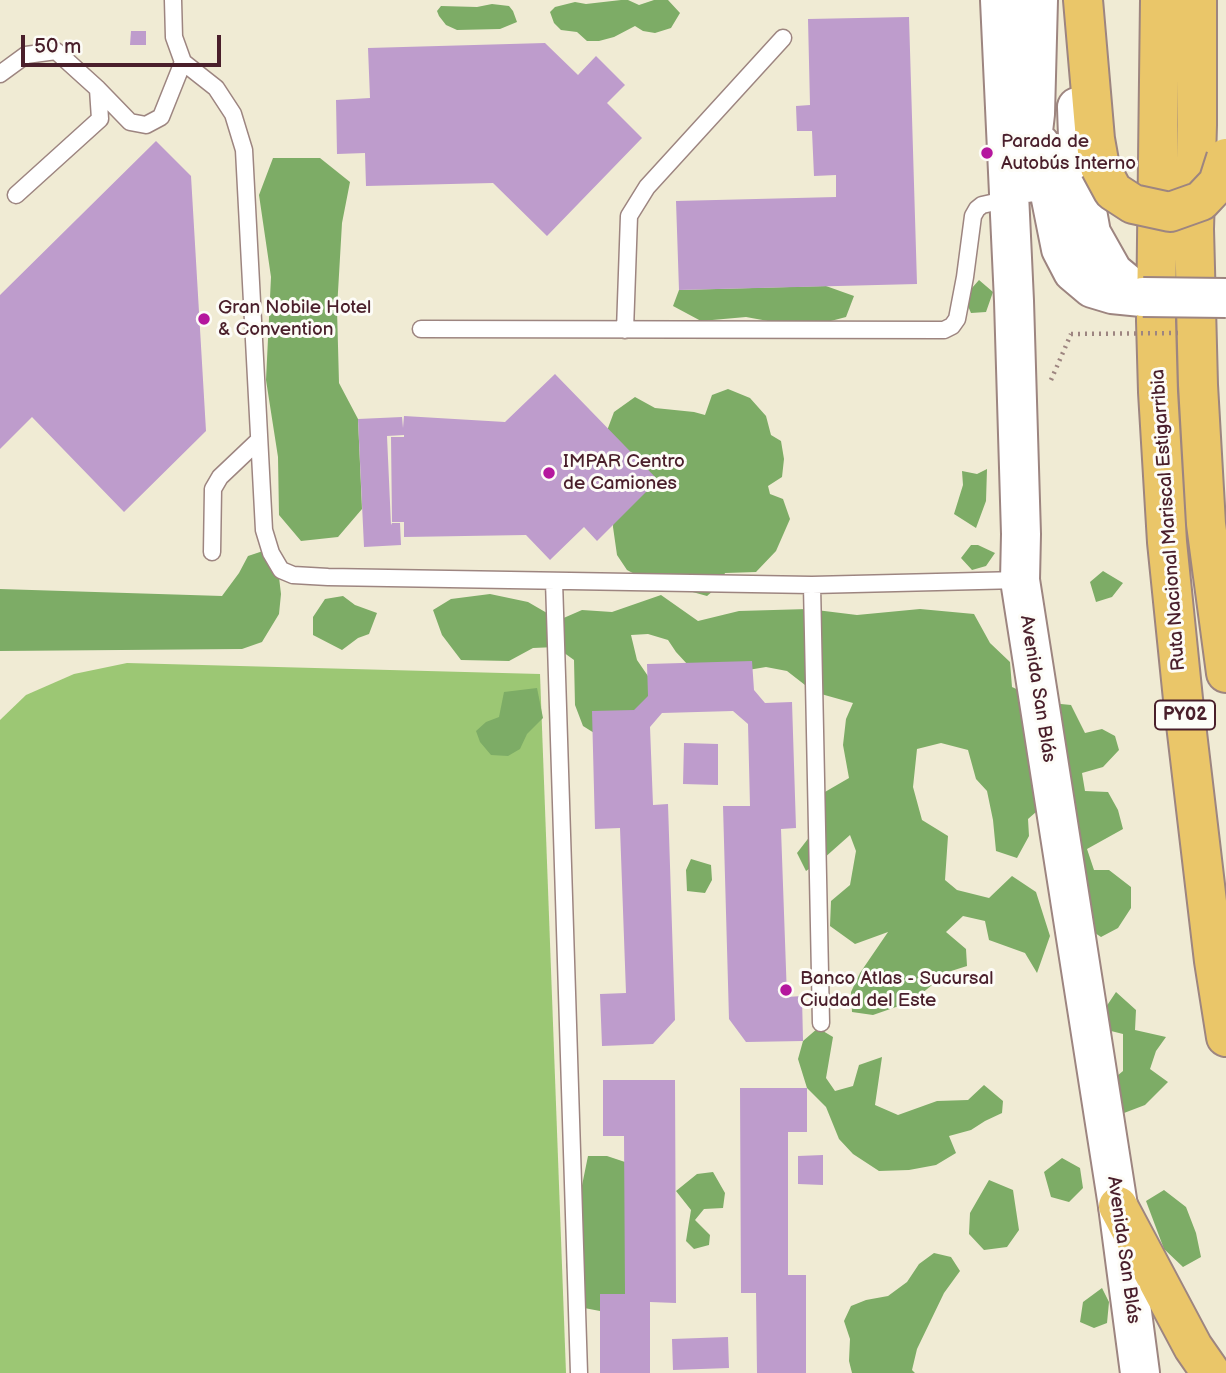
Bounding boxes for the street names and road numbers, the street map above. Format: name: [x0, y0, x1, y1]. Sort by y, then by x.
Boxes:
street label: Ruta Nacional Mariscal Estigarribia: [1147, 368, 1191, 672]
street label: Avenida San Blás: [1014, 614, 1060, 764]
road number: PY02: [1155, 700, 1215, 730]
street label: Avenida San Blás: [1101, 1175, 1145, 1325]

